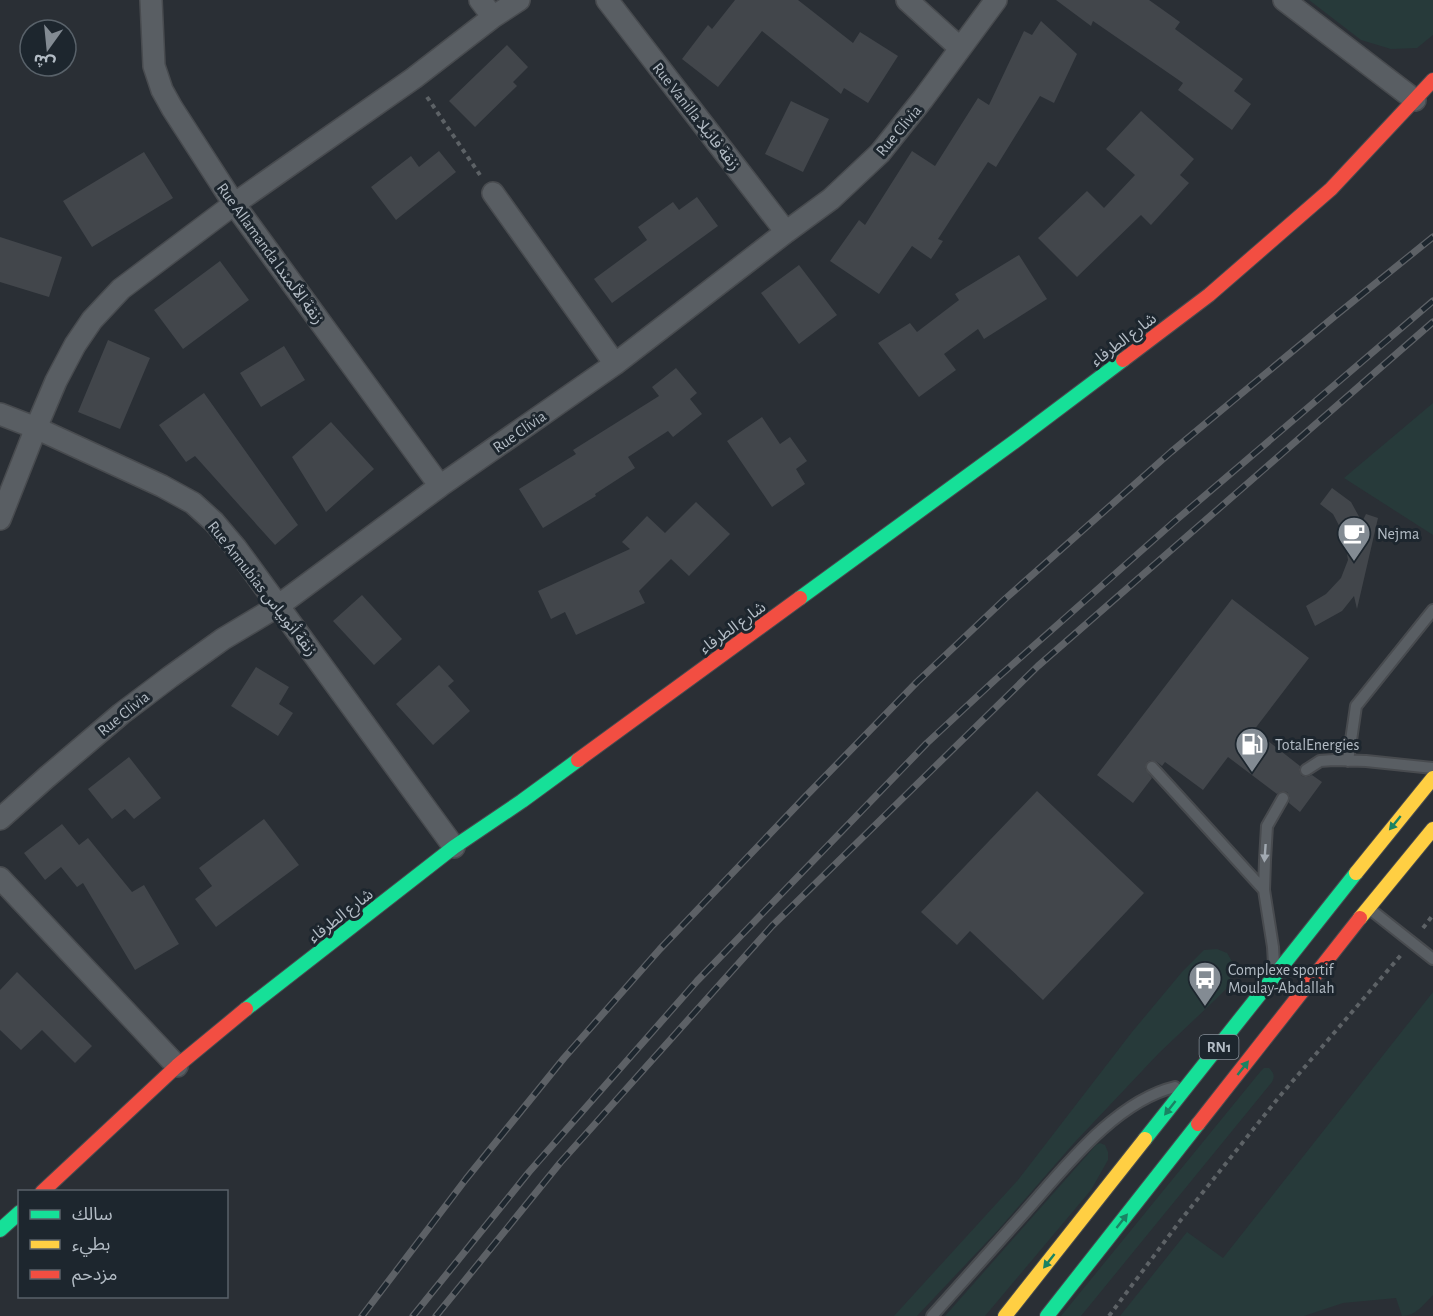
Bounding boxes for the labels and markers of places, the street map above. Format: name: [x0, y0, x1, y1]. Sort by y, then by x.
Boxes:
cafe icon: Nejma: [1336, 515, 1372, 562]
place label: Nejma: [1377, 526, 1419, 543]
fuel station icon: TotalEnergies: [1234, 726, 1270, 773]
place label: TotalEnergies: [1275, 737, 1359, 753]
bus stop icon: Complexe sportif Moulay-Abdallah: [1187, 960, 1223, 1007]
place label: Complexe sportif Moulay-Abdallah: [1228, 962, 1335, 997]

